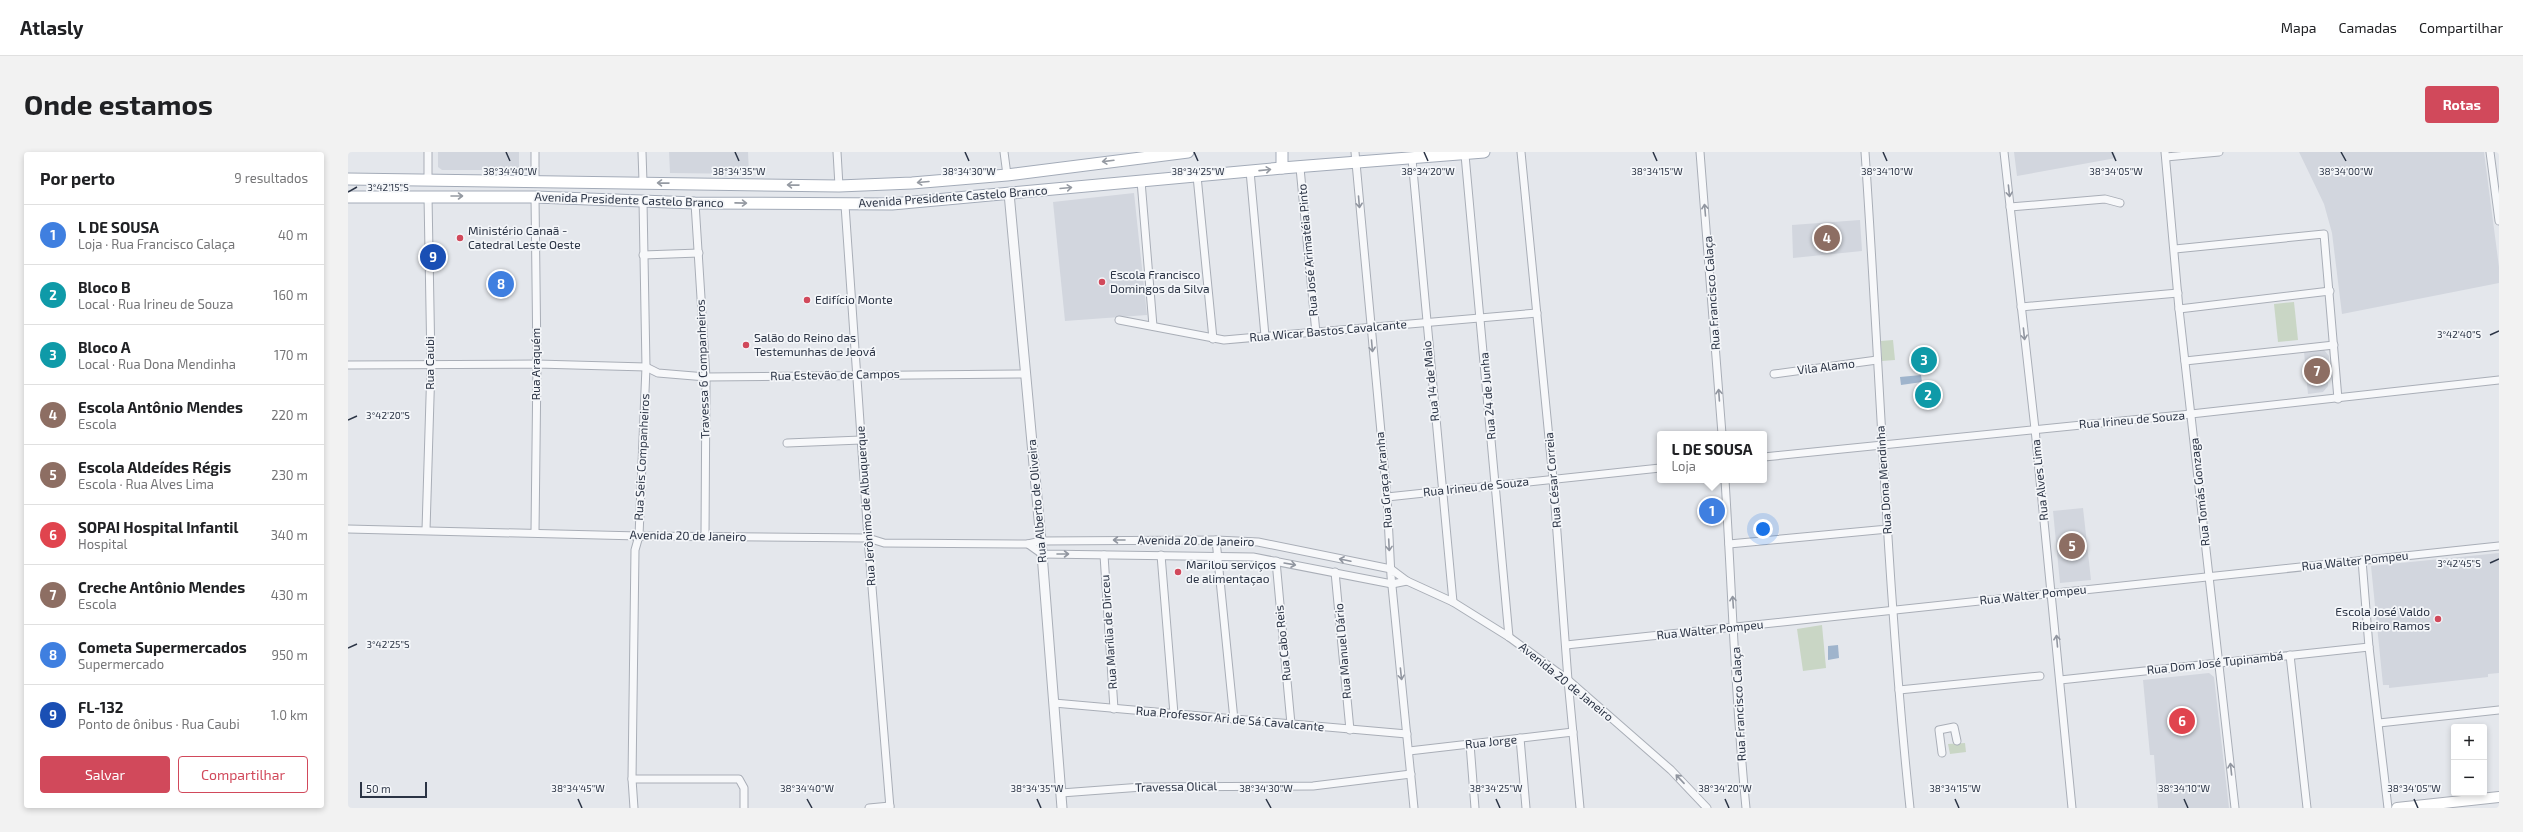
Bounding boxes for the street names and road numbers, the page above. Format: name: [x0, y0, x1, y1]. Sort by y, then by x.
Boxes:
street label: Avenida Presidente Castelo Branco: [858, 182, 1048, 210]
street label: Rua José Arimatéia Pinto: [1294, 183, 1320, 317]
street label: Avenida Presidente Castelo Branco: [534, 189, 724, 209]
street label: Rua Francisco Calaça: [1700, 235, 1723, 351]
street label: Travessa 6 Companheiros: [693, 299, 711, 439]
street label: Rua Wicar Bastos Cavalcante: [1249, 316, 1407, 344]
street label: Rua Araquém: [528, 328, 542, 400]
street label: Rua Caubi: [422, 336, 436, 390]
street label: Rua 14 de Maio: [1419, 340, 1441, 422]
street label: Rua 24 de Junha: [1476, 352, 1498, 440]
street label: Vila Alamo: [1796, 356, 1856, 376]
street label: Rua Estevão de Campos: [770, 366, 900, 382]
street label: Rua Seis Companheiros: [631, 393, 651, 521]
street label: Rua Irineu de Souza: [2078, 407, 2186, 431]
street label: Rua Jerônimo de Albuquerque: [852, 425, 878, 587]
street label: Rua Dona Mendinha: [1872, 425, 1894, 535]
street label: Rua Graça Aranha: [1372, 431, 1395, 529]
street label: Rua César Correia: [1541, 432, 1563, 528]
street label: Rua Tomás Gonzaga: [2186, 437, 2212, 547]
street label: Rua Alberto de Oliveira: [1024, 439, 1048, 564]
street label: Rua Alves Lima: [2028, 439, 2050, 521]
street label: Rua Irineu de Souza: [1422, 473, 1530, 499]
street label: Avenida 20 de Janeiro: [629, 527, 747, 543]
street label: Avenida 20 de Janeiro: [1137, 532, 1255, 548]
street label: Rua Walter Pompeu: [2301, 547, 2409, 573]
street label: Rua Marília de Dirceu: [1097, 574, 1119, 690]
street label: Rua Walter Pompeu: [1979, 581, 2087, 607]
street label: Rua Manuel Dário: [1331, 602, 1353, 700]
street label: Rua Cabo Reis: [1271, 605, 1293, 682]
street label: Rua Walter Pompeu: [1656, 616, 1764, 642]
street label: Avenida 20 de Janeiro: [1517, 639, 1617, 724]
street label: Rua Francisco Calaça: [1728, 647, 1749, 762]
street label: Rua Dom José Tupinambá: [2146, 648, 2284, 676]
street label: Rua Professor Ari de Sá Cavalcante: [1135, 703, 1325, 733]
street label: Rua Jorge: [1464, 731, 1518, 751]
street label: Travessa Olical: [1135, 778, 1218, 794]

